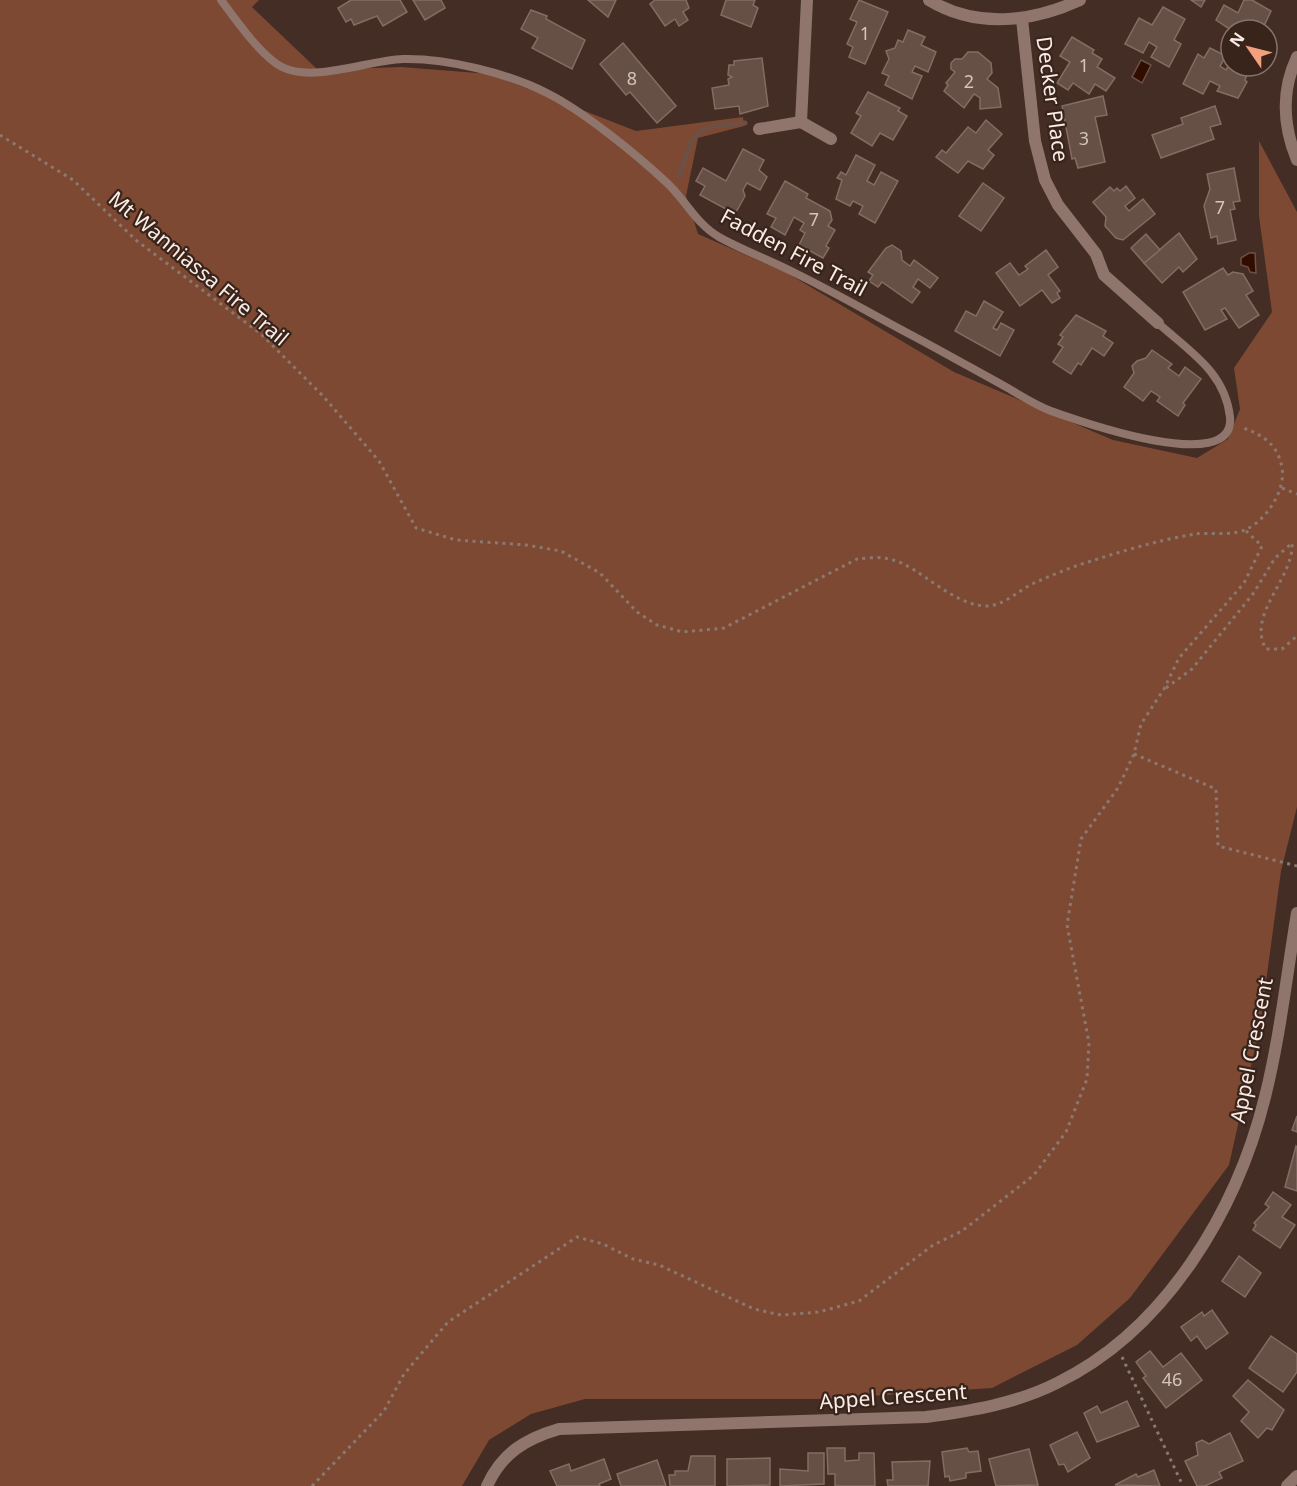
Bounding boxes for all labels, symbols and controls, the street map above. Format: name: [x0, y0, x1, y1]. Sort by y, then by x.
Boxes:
north arrow: [1219, 18, 1279, 78]
house number: 1: [860, 21, 870, 45]
text: N: [1224, 28, 1249, 51]
street label: Decker Place: [1030, 35, 1076, 163]
house number: 1: [1079, 53, 1089, 77]
house number: 8: [627, 66, 637, 90]
house number: 2: [964, 69, 974, 93]
house number: 3: [1079, 126, 1089, 150]
street label: Mt Wanniassa Fire Trail: [103, 184, 295, 352]
house number: 7: [1215, 195, 1225, 219]
street label: Fadden Fire Trail: [716, 202, 872, 302]
house number: 7: [809, 207, 819, 231]
street label: Appel Crescent: [1223, 974, 1279, 1125]
house number: 46: [1162, 1367, 1182, 1391]
street label: Appel Crescent: [818, 1377, 968, 1415]

